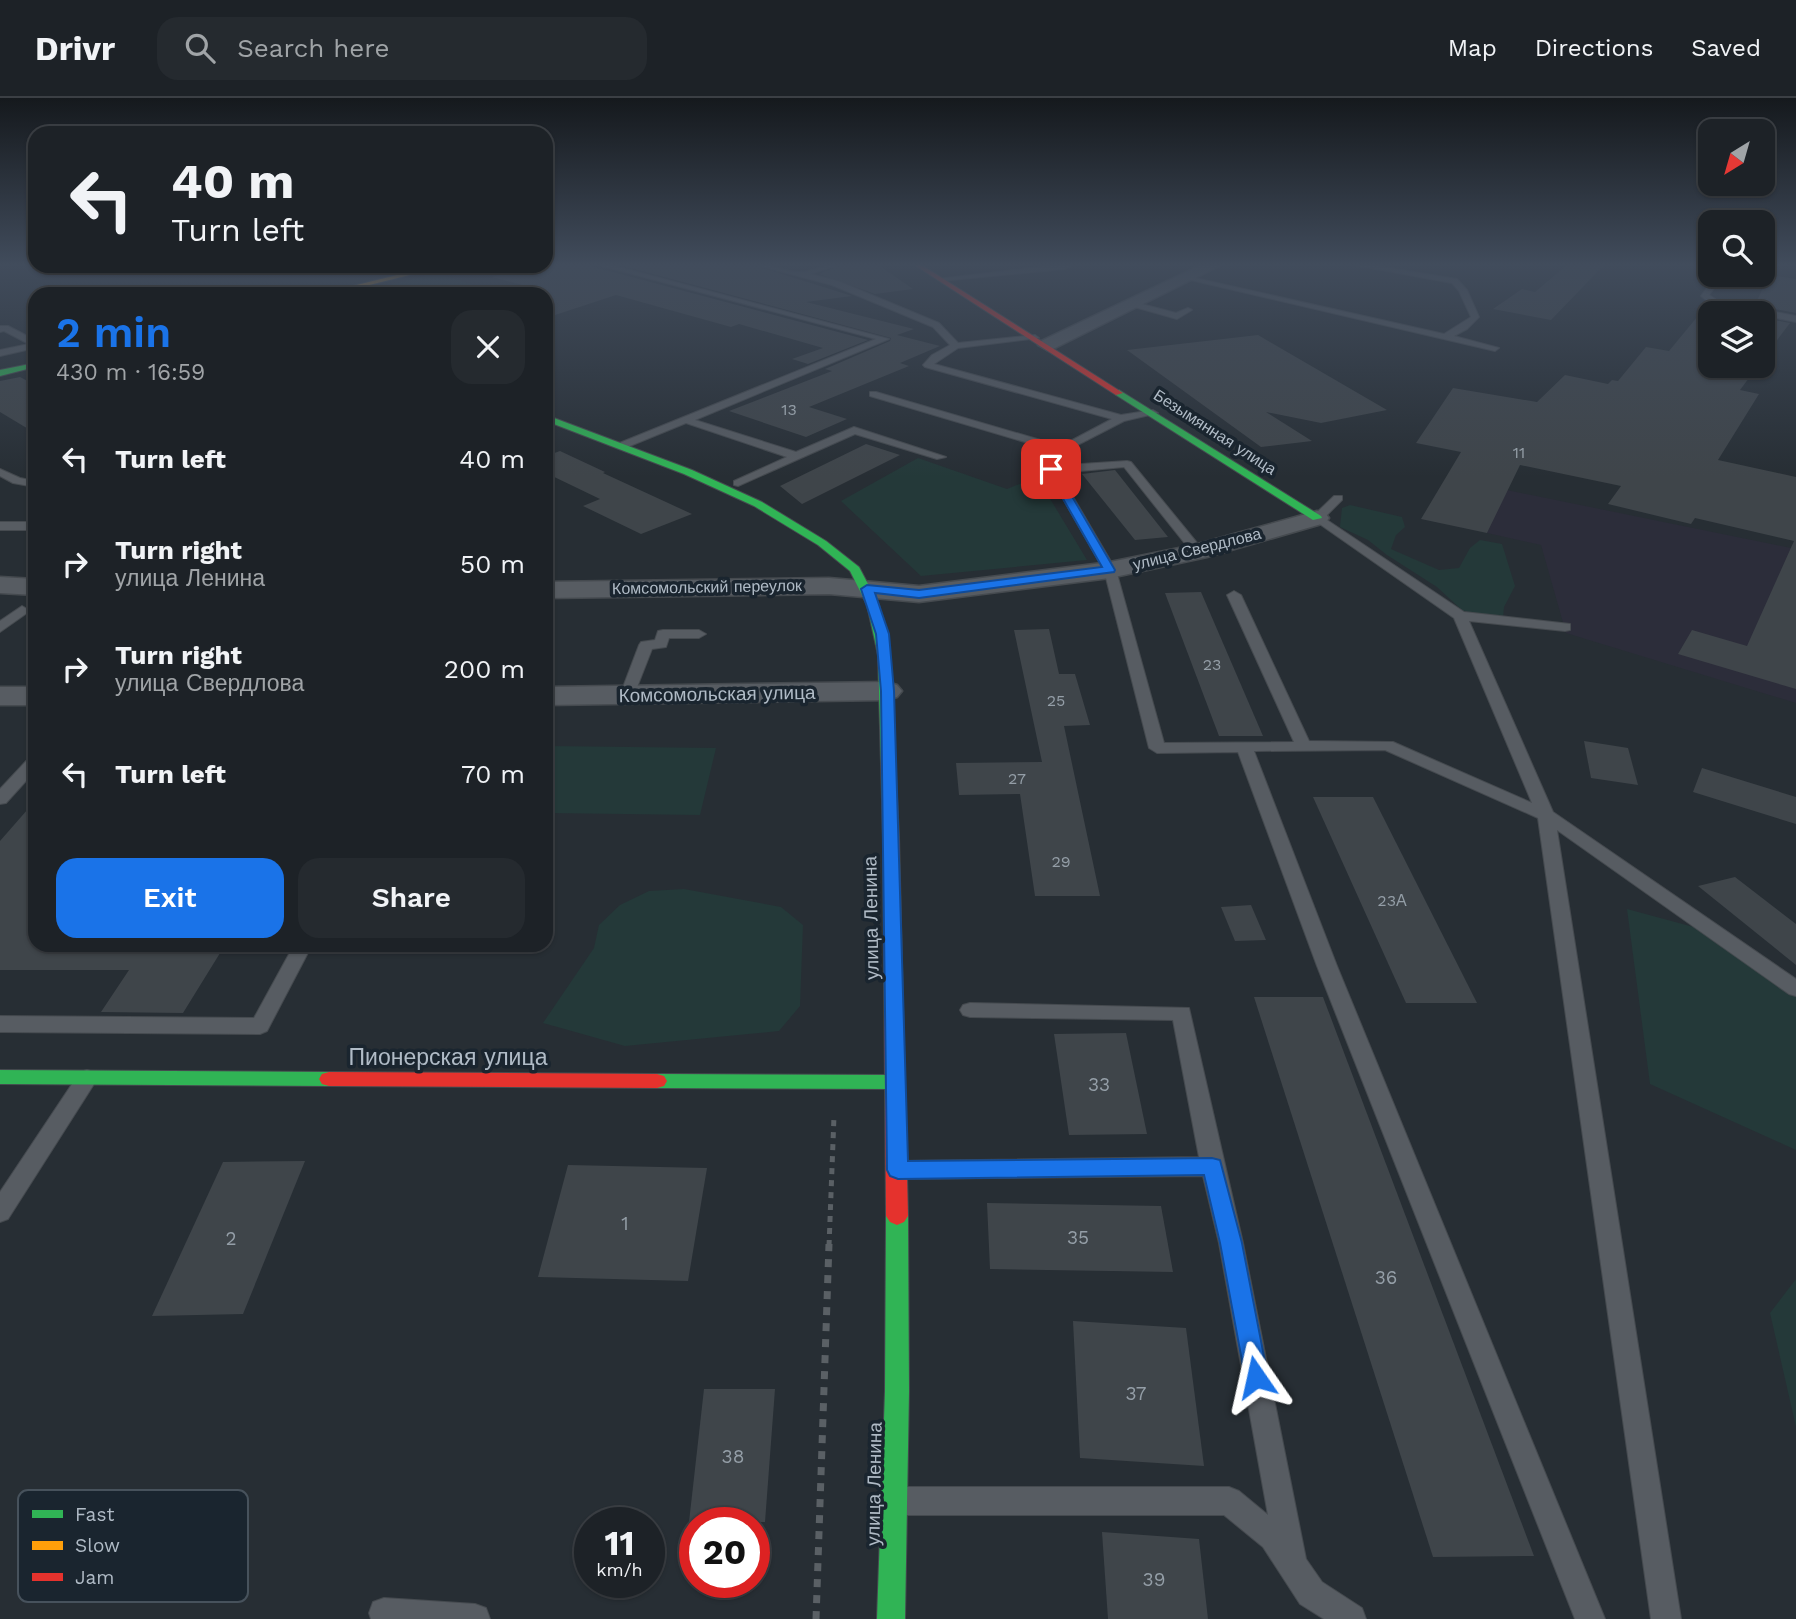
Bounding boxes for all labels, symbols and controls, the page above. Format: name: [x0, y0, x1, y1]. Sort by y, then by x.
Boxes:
search box: [157, 17, 647, 80]
text: Drivr: [35, 29, 115, 68]
icon: search: [181, 29, 219, 67]
text: Search here: [237, 33, 390, 63]
text: Map: [1448, 34, 1497, 62]
text: Directions: [1535, 34, 1653, 62]
text: Saved: [1691, 34, 1761, 62]
north arrow: [1698, 119, 1774, 196]
map controls: [1698, 119, 1775, 378]
text: 40 m: [171, 152, 294, 210]
icon: left: [56, 154, 147, 245]
button: search: [1698, 210, 1775, 287]
text: Turn left: [171, 211, 304, 249]
button: layers: [1698, 301, 1775, 378]
text: 2 min: [56, 308, 171, 357]
button: close: [451, 310, 525, 384]
text: 430 m · 16:59: [56, 359, 205, 386]
street label: Безымянная улица: [1150, 385, 1280, 479]
house number: 13: [781, 400, 797, 419]
pin: [1021, 439, 1081, 499]
icon: left: [56, 440, 94, 478]
house number: 11: [1513, 443, 1525, 462]
text: Turn left: [115, 444, 226, 474]
text: 40 m: [459, 444, 525, 474]
icon: arrive: [1032, 450, 1070, 488]
street label: улица Свердлова: [1131, 524, 1263, 574]
text: Turn right: [115, 535, 242, 565]
icon: right: [56, 545, 94, 583]
text: 50 m: [460, 549, 525, 579]
text: улица Ленина: [115, 565, 265, 592]
street label: Комсомольский переулок: [612, 576, 803, 598]
text: Turn right: [115, 640, 242, 670]
icon: right: [56, 650, 94, 688]
text: 200 m: [444, 654, 525, 684]
house number: 23: [1203, 655, 1221, 674]
text: улица Свердлова: [115, 670, 304, 697]
street label: Комсомольская улица: [618, 681, 816, 707]
house number: 25: [1047, 691, 1065, 710]
icon: left: [56, 755, 94, 793]
text: Turn left: [115, 759, 226, 789]
text: 70 m: [461, 759, 525, 789]
house number: 27: [1008, 769, 1026, 788]
house number: 29: [1051, 852, 1071, 871]
street label: улица Ленина: [858, 855, 884, 980]
button: Exit: [56, 858, 284, 938]
button: Share: [298, 858, 525, 938]
house number: 23А: [1377, 891, 1407, 910]
street label: Пионерская улица: [349, 1044, 548, 1071]
house number: 33: [1088, 1073, 1110, 1096]
house number: 1: [621, 1212, 629, 1235]
house number: 35: [1067, 1226, 1089, 1249]
house number: 2: [225, 1227, 237, 1250]
house number: 36: [1375, 1266, 1397, 1289]
position arrow: [1219, 1340, 1293, 1414]
house number: 37: [1126, 1382, 1146, 1405]
street label: улица Ленина: [861, 1421, 887, 1546]
house number: 38: [722, 1445, 744, 1468]
legend: [18, 1490, 248, 1602]
text: Fast: [75, 1503, 114, 1526]
speed limit sign: 20: [679, 1507, 770, 1598]
text: 11: [604, 1522, 635, 1564]
text: Slow: [75, 1534, 120, 1557]
text: km/h: [596, 1559, 643, 1580]
text: Jam: [75, 1566, 114, 1589]
house number: 39: [1143, 1568, 1165, 1591]

